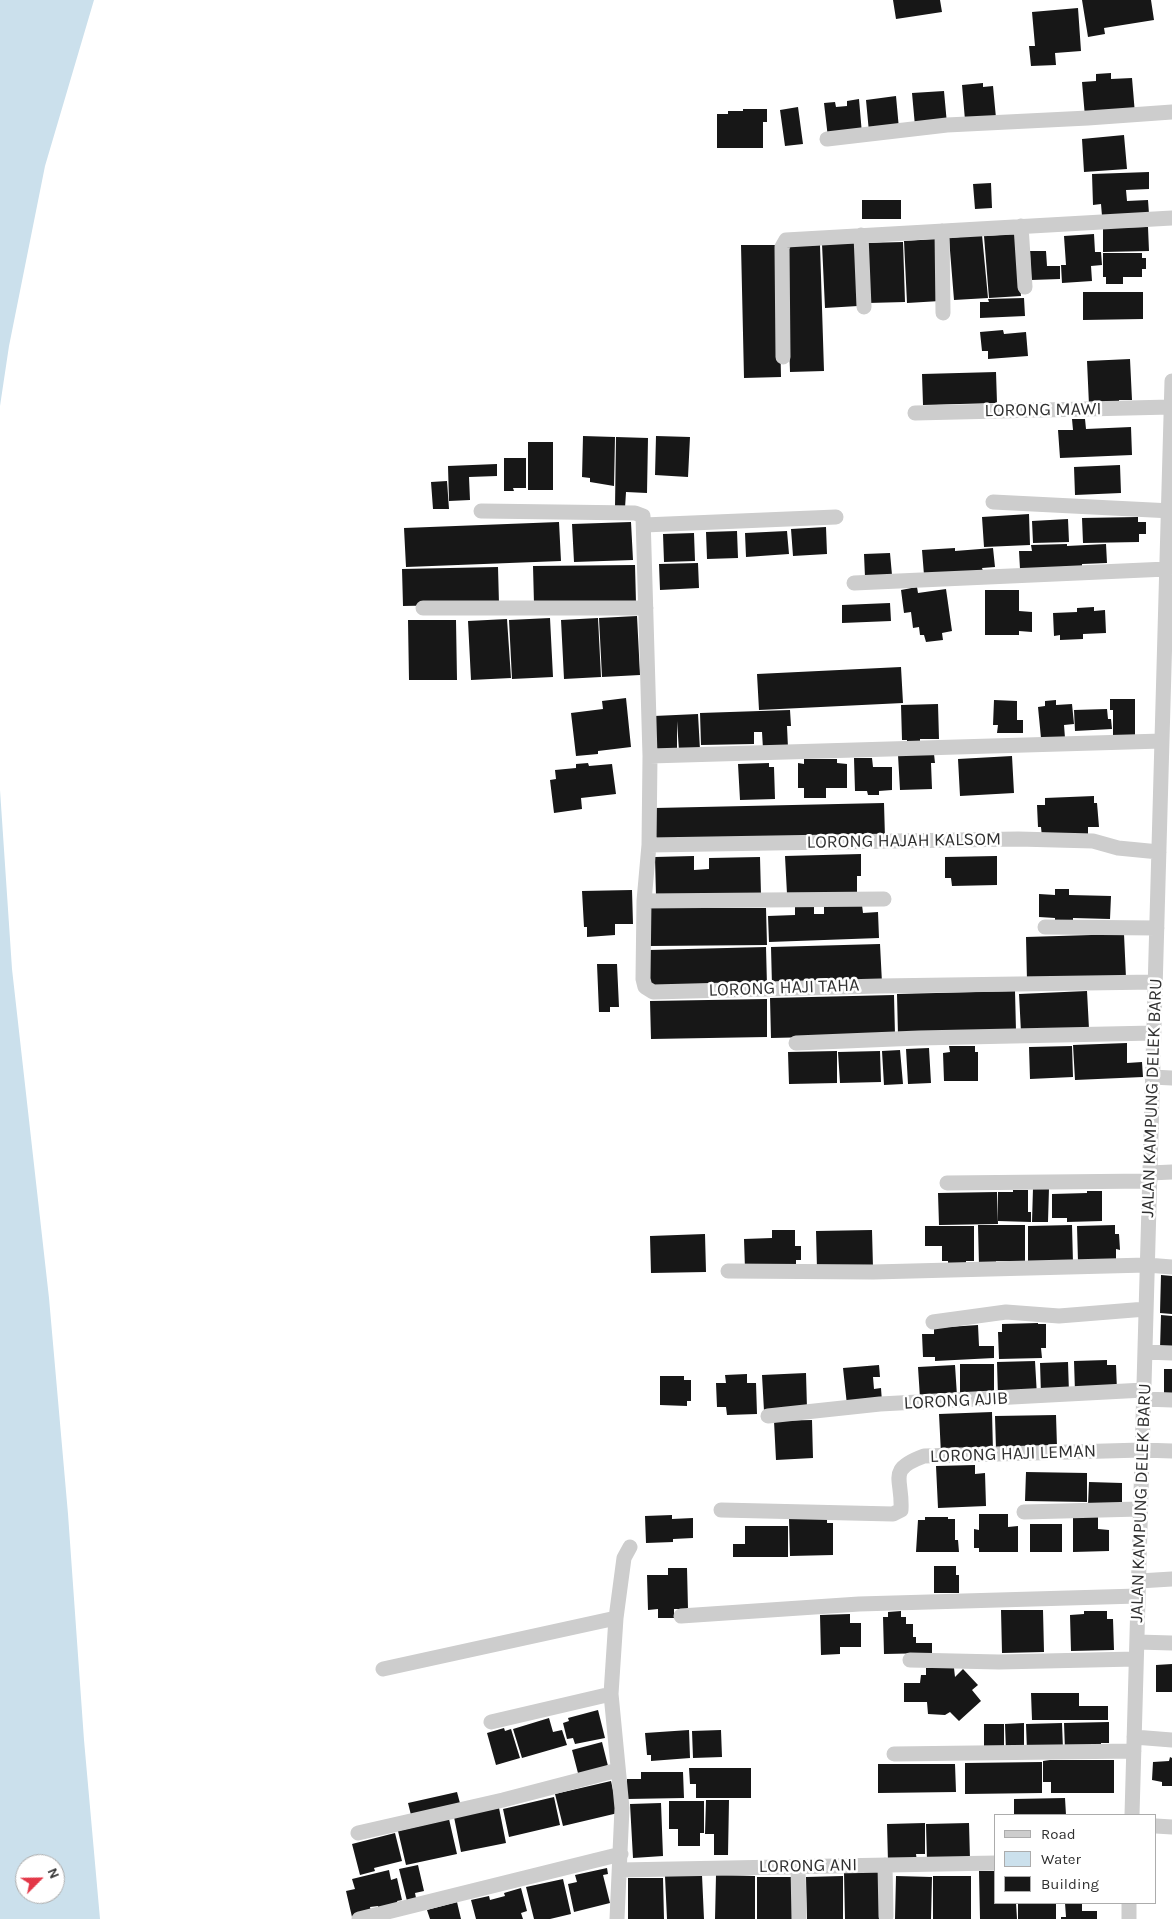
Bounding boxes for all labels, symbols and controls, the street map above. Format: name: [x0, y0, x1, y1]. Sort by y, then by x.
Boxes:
street label: LORONG MAWI: [984, 398, 1102, 422]
street label: LORONG HAJAH KALSOM: [807, 829, 1001, 853]
street label: LORONG HAJI TAHA: [708, 975, 860, 1001]
street label: JALAN KAMPUNG DELEK BARU: [1137, 978, 1167, 1218]
street label: JALAN KAMPUNG DELEK BARU: [1126, 1383, 1156, 1623]
street label: LORONG AJIB: [903, 1387, 1009, 1415]
street label: LORONG HAJI LEMAN: [930, 1440, 1096, 1468]
legend: [994, 1814, 1157, 1904]
text: Road: [1041, 1825, 1076, 1843]
text: Water: [1041, 1850, 1081, 1868]
north arrow: [15, 1854, 65, 1904]
street label: LORONG ANI: [759, 1854, 857, 1878]
text: N: [44, 1865, 63, 1881]
text: Building: [1041, 1875, 1099, 1893]

